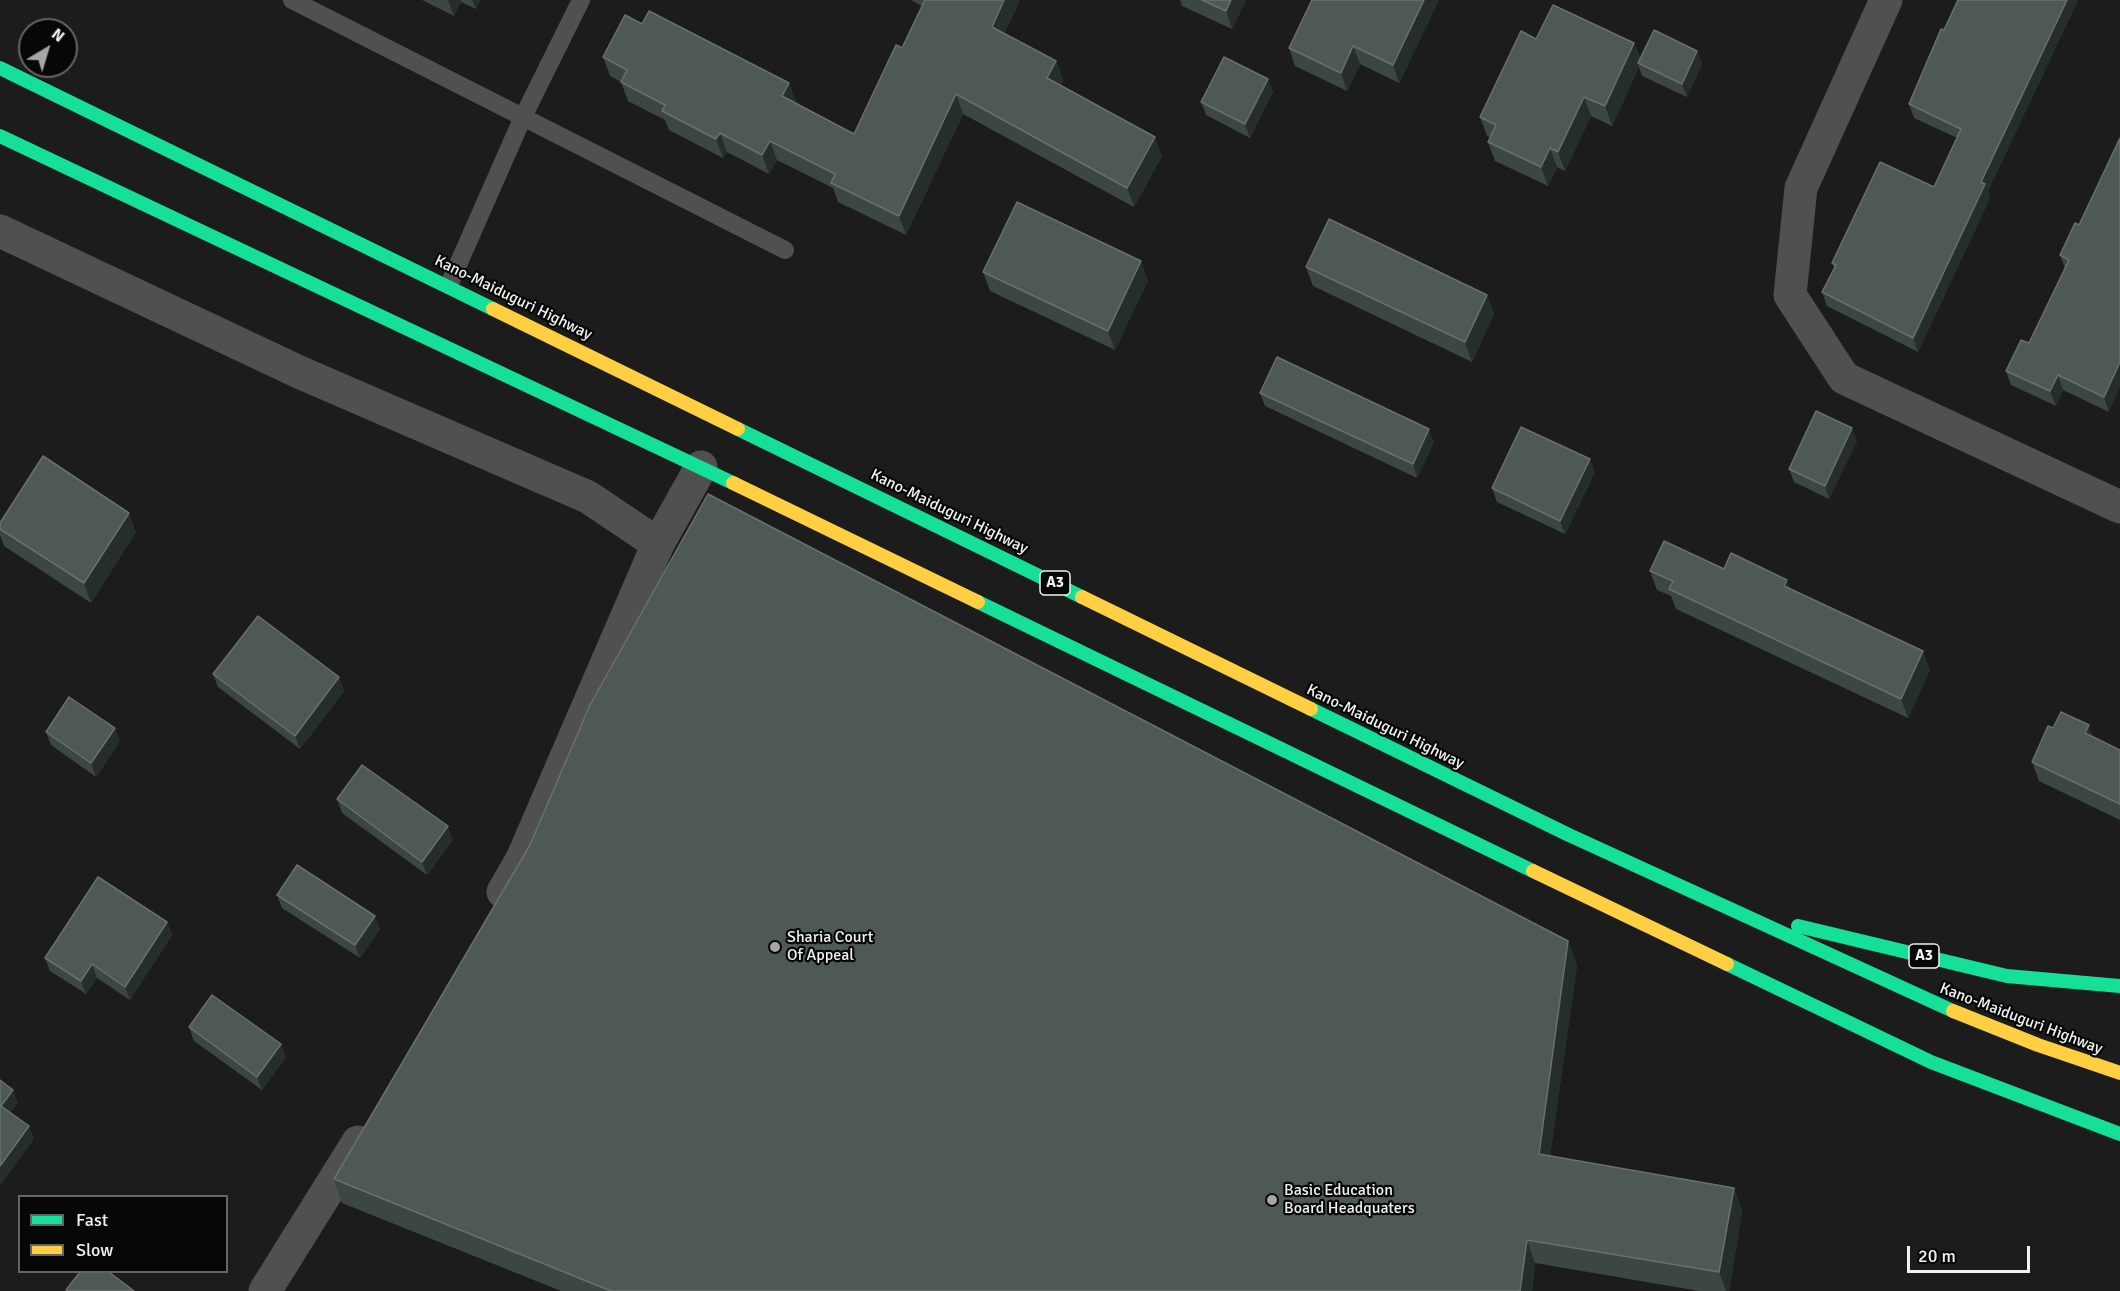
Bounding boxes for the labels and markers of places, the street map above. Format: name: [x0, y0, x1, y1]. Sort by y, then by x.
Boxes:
place label: Sharia Court Of Appeal: [787, 928, 873, 966]
marker: Sharia Court Of Appeal: [768, 940, 782, 954]
place label: Basic Education Board Headquaters: [1284, 1181, 1415, 1219]
marker: Basic Education Board Headquaters: [1265, 1193, 1279, 1207]

